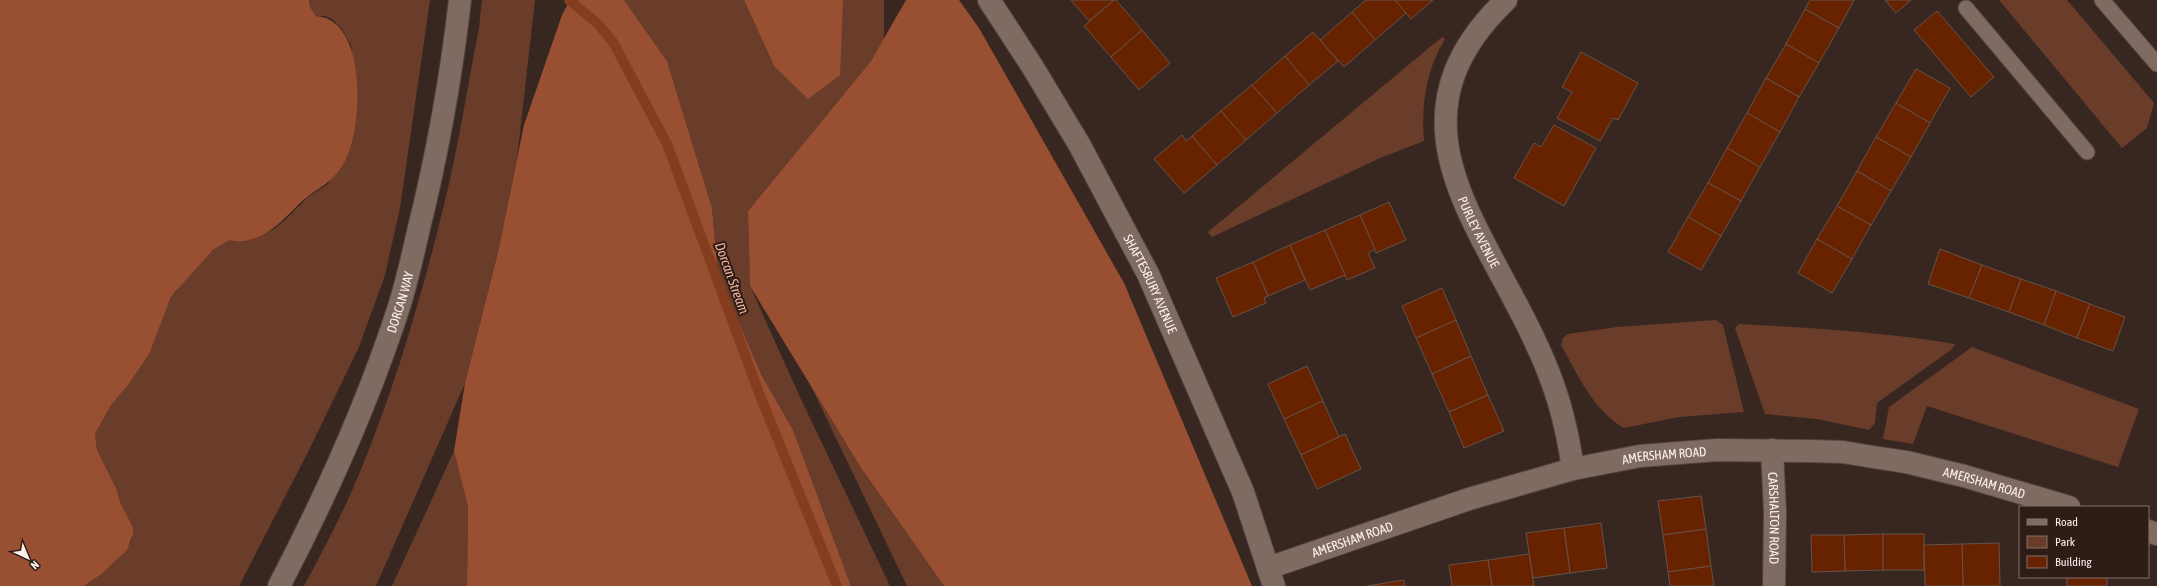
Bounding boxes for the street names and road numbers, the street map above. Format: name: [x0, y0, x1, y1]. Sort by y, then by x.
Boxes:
street label: PURLEY AVENUE: [1455, 194, 1503, 270]
street label: SHAFTESBURY AVENUE: [1121, 232, 1181, 336]
street label: DORCAN WAY: [383, 270, 416, 335]
street label: AMERSHAM ROAD: [1621, 443, 1707, 467]
street label: AMERSHAM ROAD: [1942, 464, 2027, 501]
street label: CARSHALTON ROAD: [1766, 472, 1783, 564]
street label: AMERSHAM ROAD: [1310, 518, 1395, 560]

